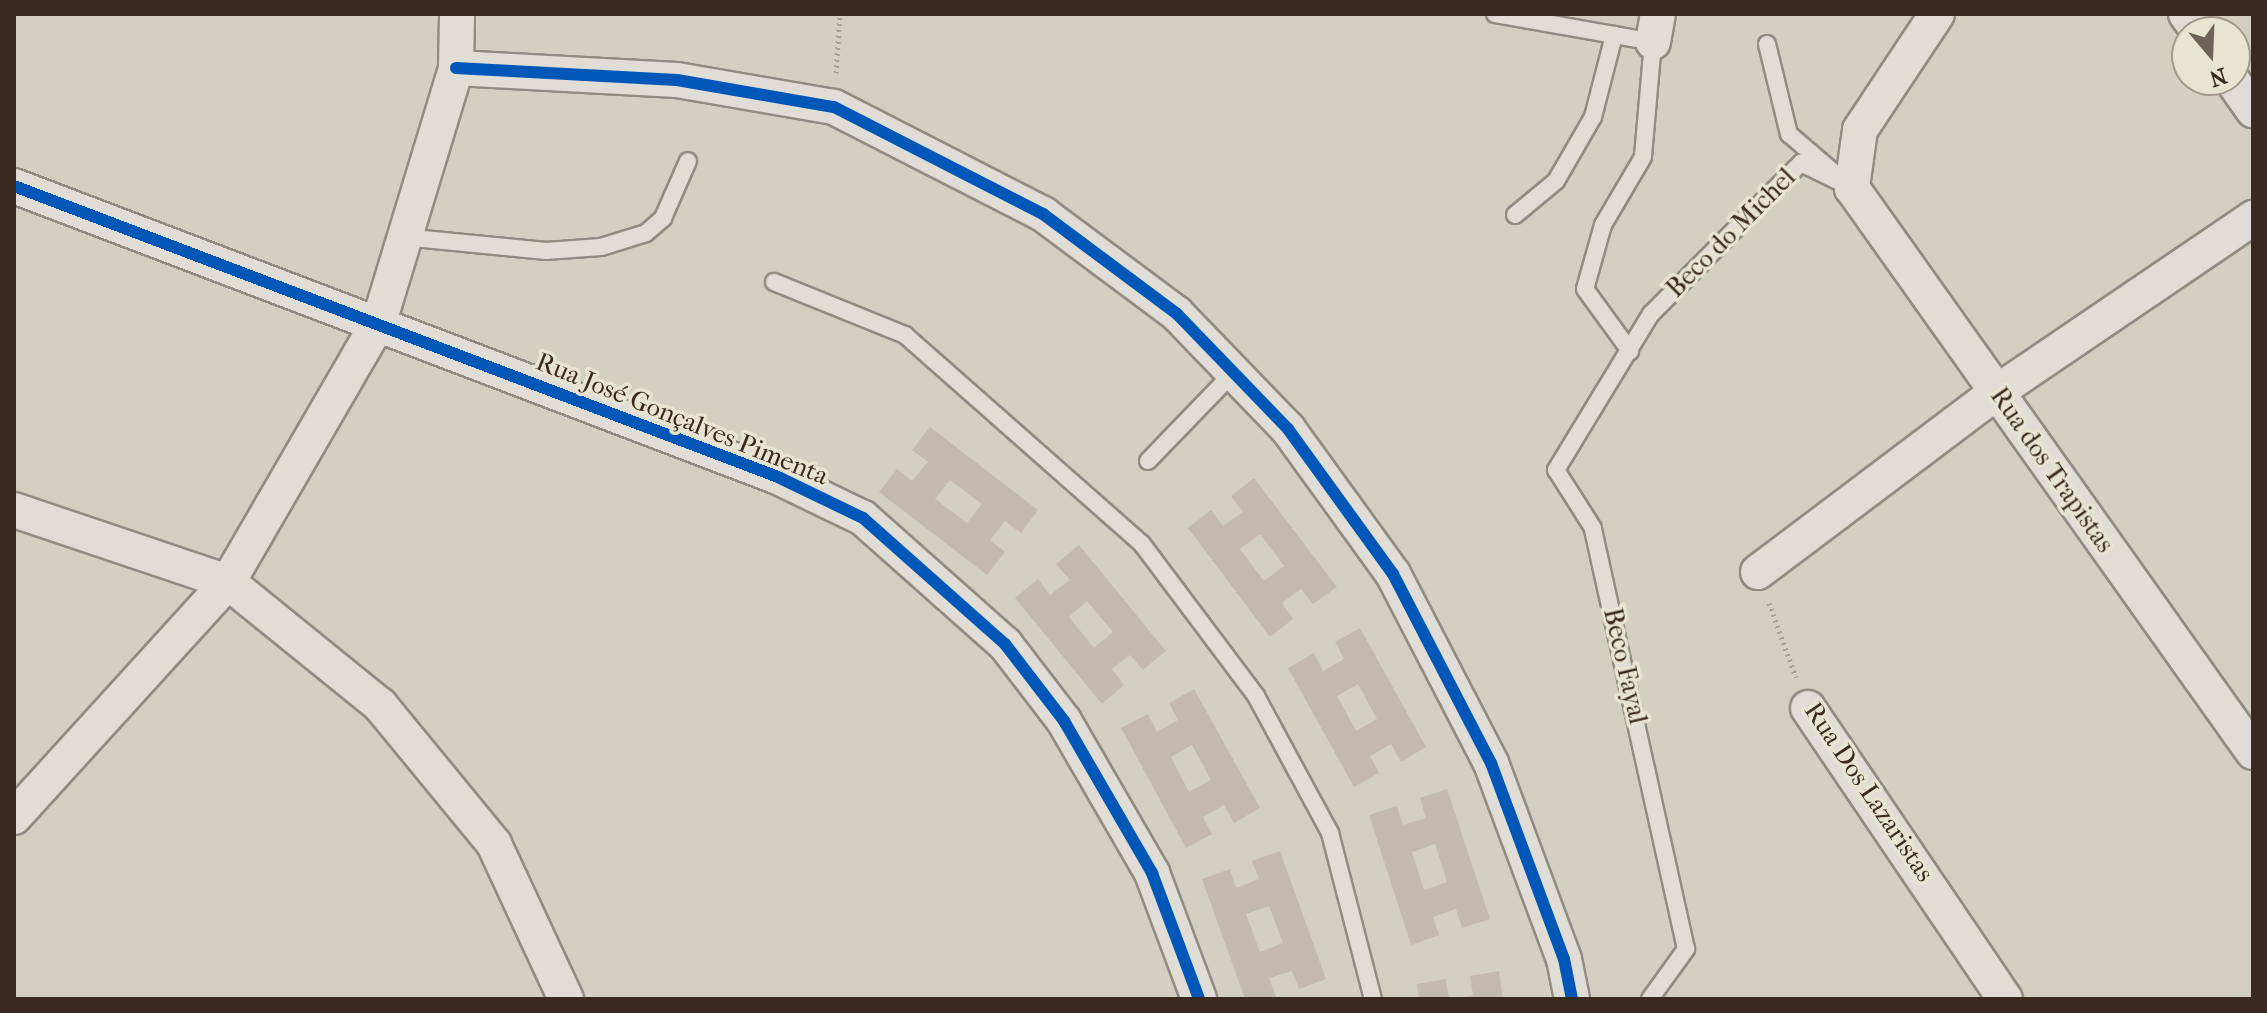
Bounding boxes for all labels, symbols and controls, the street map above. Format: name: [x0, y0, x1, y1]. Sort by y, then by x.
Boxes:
north arrow: [2171, 16, 2251, 96]
text: N: [2206, 62, 2230, 92]
street label: Beco do Michel: [1660, 162, 1802, 304]
street label: Rua José Gonçalves Pimenta: [531, 346, 833, 492]
street label: Rua dos Trapistas: [1984, 381, 2120, 559]
street label: Beco Fayal: [1597, 605, 1653, 727]
street label: Rua Dos Lazaristas: [1797, 696, 1941, 888]

